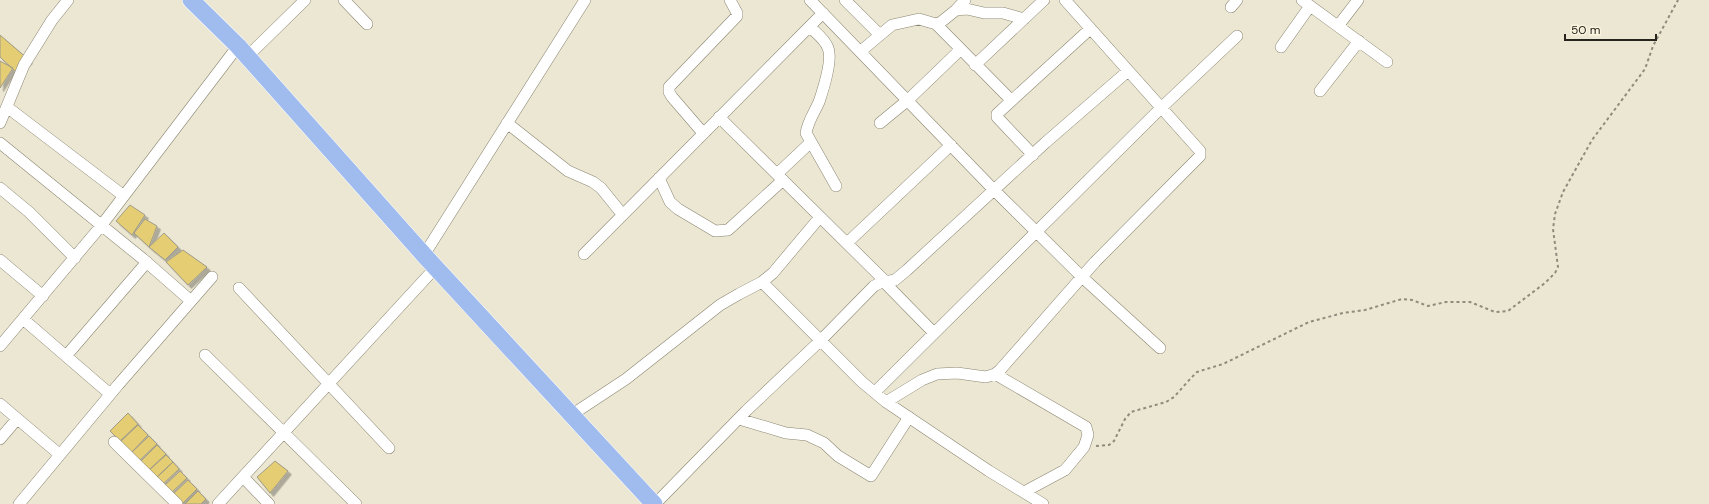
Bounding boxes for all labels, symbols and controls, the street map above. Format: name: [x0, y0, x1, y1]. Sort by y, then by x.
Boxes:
scale bar: [1565, 16, 1656, 42]
text: 50 m: [1571, 22, 1600, 38]

